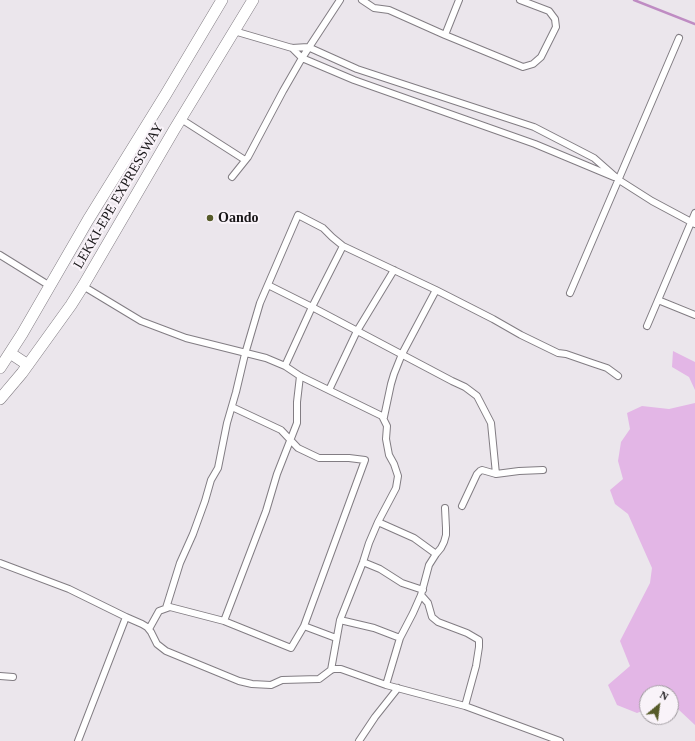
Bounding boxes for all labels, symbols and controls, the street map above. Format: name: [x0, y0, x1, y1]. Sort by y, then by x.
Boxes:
street label: LEKKI-EPE EXPRESSWAY: [70, 120, 168, 272]
place label: Oando: [218, 210, 258, 226]
marker: Oando: [205, 213, 215, 223]
north arrow: [639, 685, 679, 725]
text: N: [658, 688, 671, 703]

